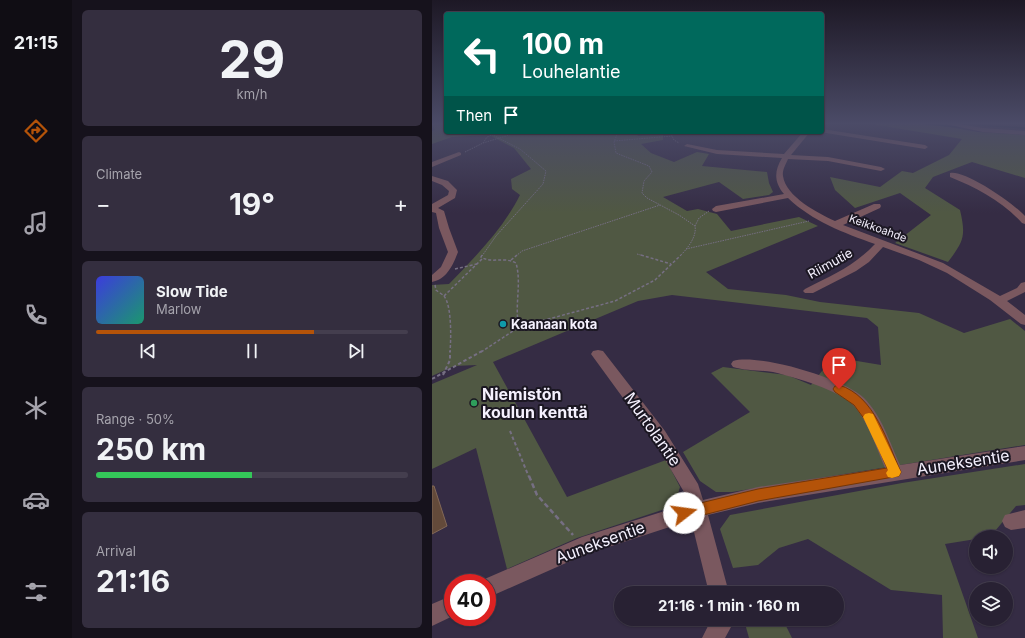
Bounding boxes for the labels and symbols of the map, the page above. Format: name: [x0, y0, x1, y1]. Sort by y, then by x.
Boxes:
street label: Keikkoahde: [847, 211, 909, 245]
street label: Riimutie: [805, 244, 855, 282]
place label: Kaanaan kota: [511, 316, 597, 332]
marker: Kaanaan kota: [498, 319, 508, 329]
pin: [822, 348, 856, 389]
place label: Niemistön koulun kenttä: [482, 384, 588, 422]
street label: Murtolantie: [620, 388, 686, 470]
marker: Niemistön koulun kenttä: [469, 398, 479, 408]
street label: Auneksentie: [915, 445, 1011, 479]
position arrow: [663, 492, 705, 534]
street label: Auneksentie: [553, 517, 647, 567]
speed limit sign: 40: [444, 574, 496, 626]

